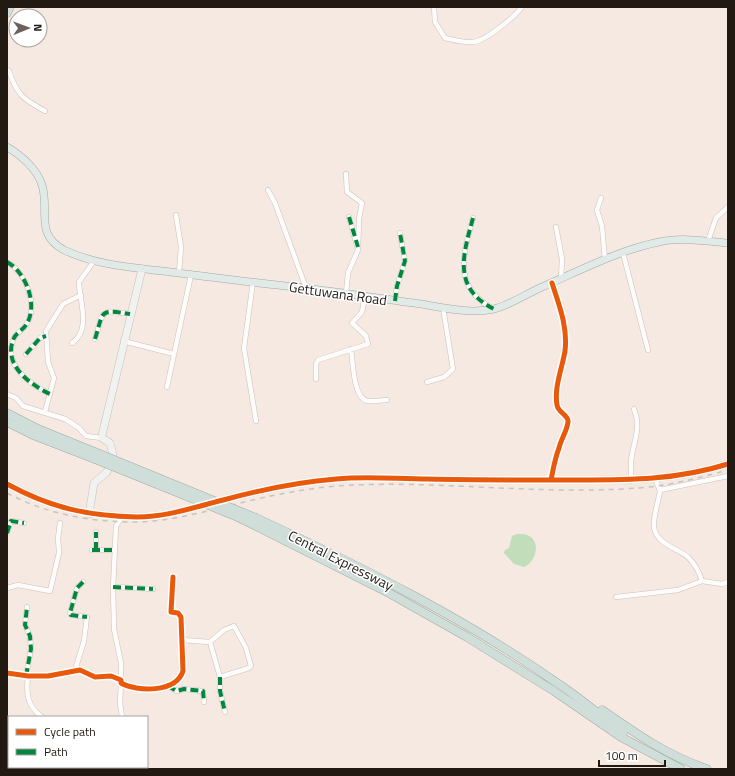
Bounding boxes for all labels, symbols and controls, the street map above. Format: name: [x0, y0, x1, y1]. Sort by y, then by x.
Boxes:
north arrow: [8, 8, 48, 48]
text: N: [30, 24, 46, 32]
street label: Gettuwana Road: [288, 276, 388, 310]
street label: Central Expressway: [285, 524, 397, 596]
legend: [8, 716, 148, 768]
text: Cycle path: [44, 722, 96, 741]
text: Path: [44, 742, 68, 761]
scale bar: [599, 742, 665, 768]
text: 100 m: [605, 746, 638, 765]

